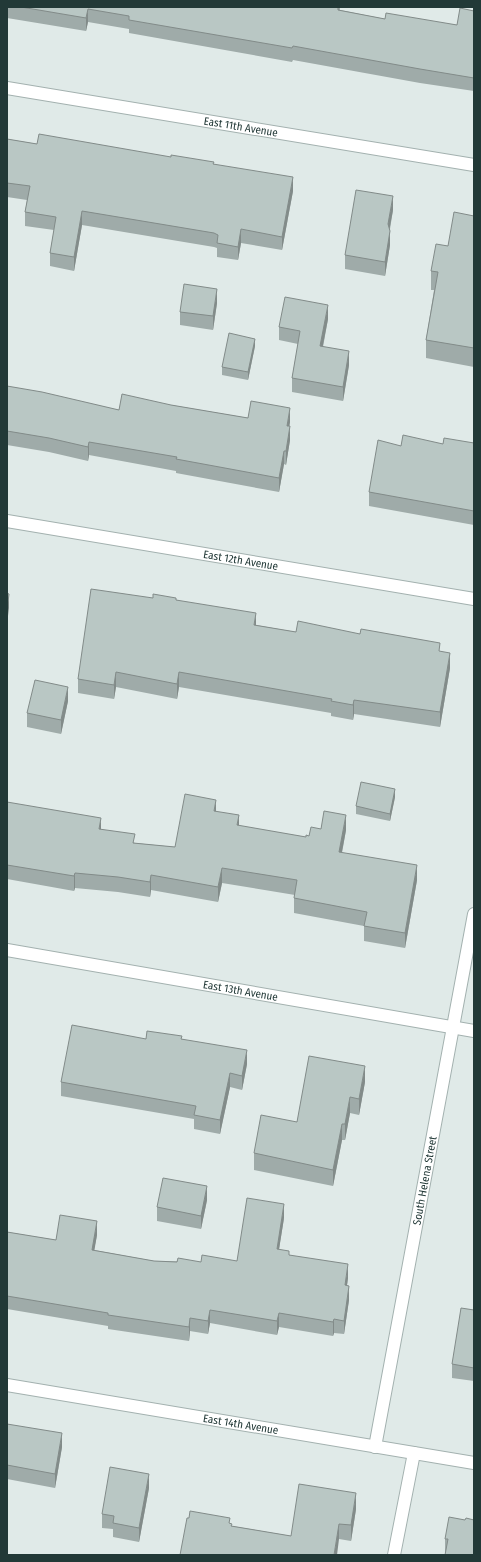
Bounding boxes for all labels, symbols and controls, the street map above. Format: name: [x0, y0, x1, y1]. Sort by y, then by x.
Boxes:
street label: East 11th Avenue: [203, 115, 279, 140]
street label: East 12th Avenue: [202, 548, 279, 573]
street label: East 13th Avenue: [202, 978, 279, 1004]
street label: South Helena Street: [410, 1135, 440, 1226]
street label: East 14th Avenue: [202, 1412, 279, 1437]

